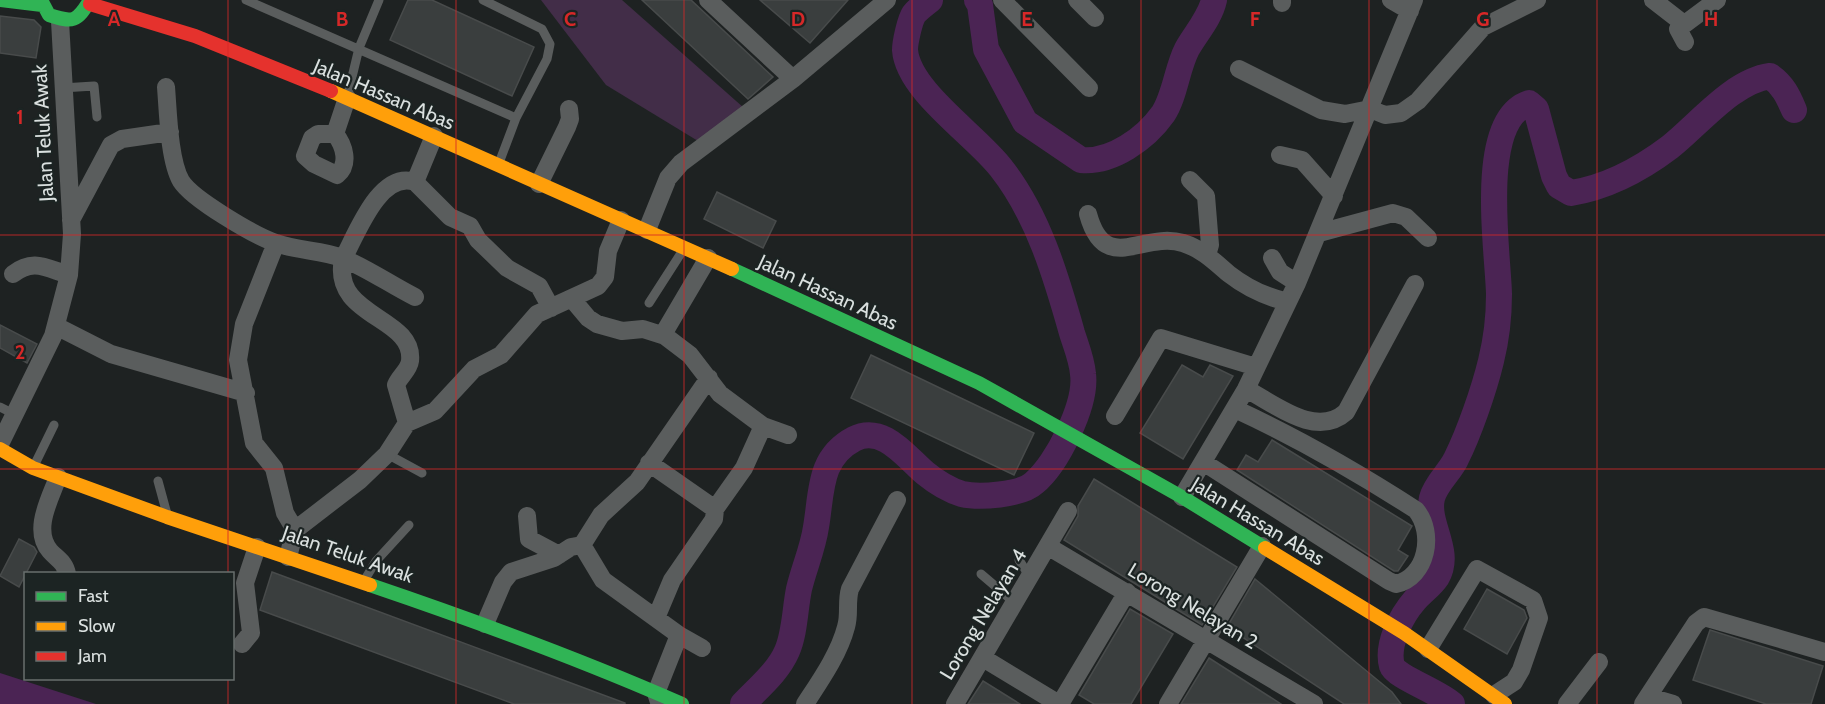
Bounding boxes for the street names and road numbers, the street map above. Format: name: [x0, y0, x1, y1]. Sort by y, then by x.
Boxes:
street label: Jalan Hassan Abas: [309, 53, 458, 135]
street label: Jalan Teluk Awak: [27, 64, 59, 203]
street label: Jalan Hassan Abas: [754, 249, 902, 335]
street label: Jalan Hassan Abas: [1186, 471, 1329, 570]
street label: Jalan Teluk Awak: [278, 520, 417, 588]
street label: Lorong Nelayan 4: [935, 544, 1032, 684]
street label: Lorong Nelayan 2: [1124, 558, 1262, 654]

